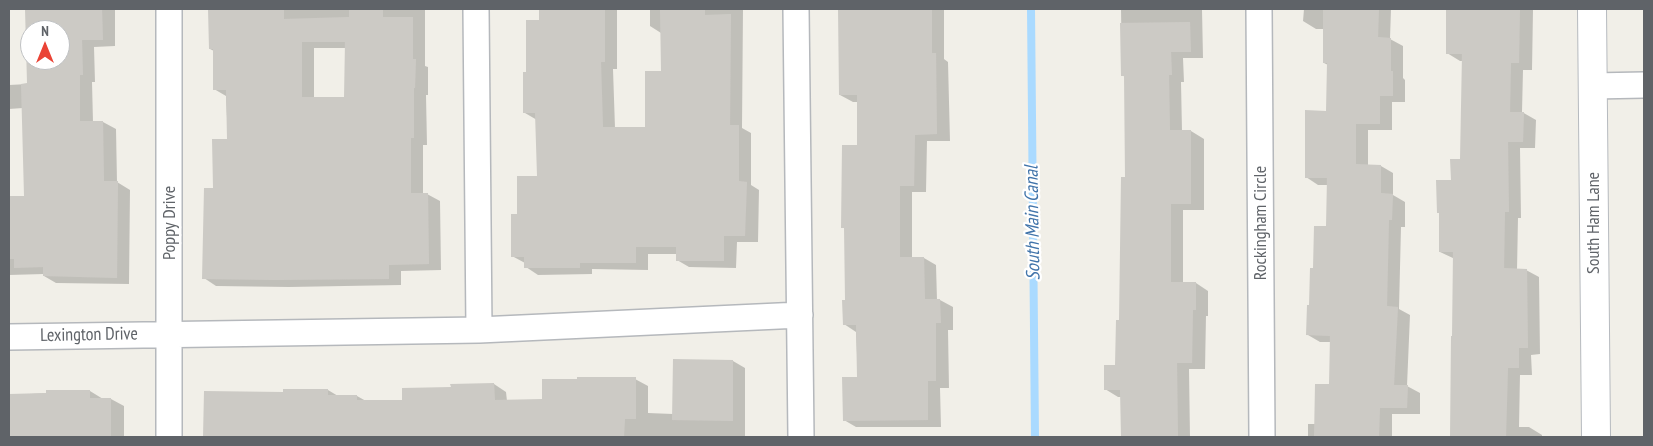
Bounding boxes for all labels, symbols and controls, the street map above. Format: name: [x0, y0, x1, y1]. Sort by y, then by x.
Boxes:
north arrow: [20, 20, 70, 70]
text: N: [41, 22, 49, 40]
water label: South Main Canal: [1021, 165, 1045, 281]
street label: Rockingham Circle: [1250, 166, 1272, 280]
street label: South Ham Lane: [1583, 172, 1605, 274]
street label: Poppy Drive: [159, 186, 181, 260]
street label: Lexington Drive: [40, 323, 138, 347]

